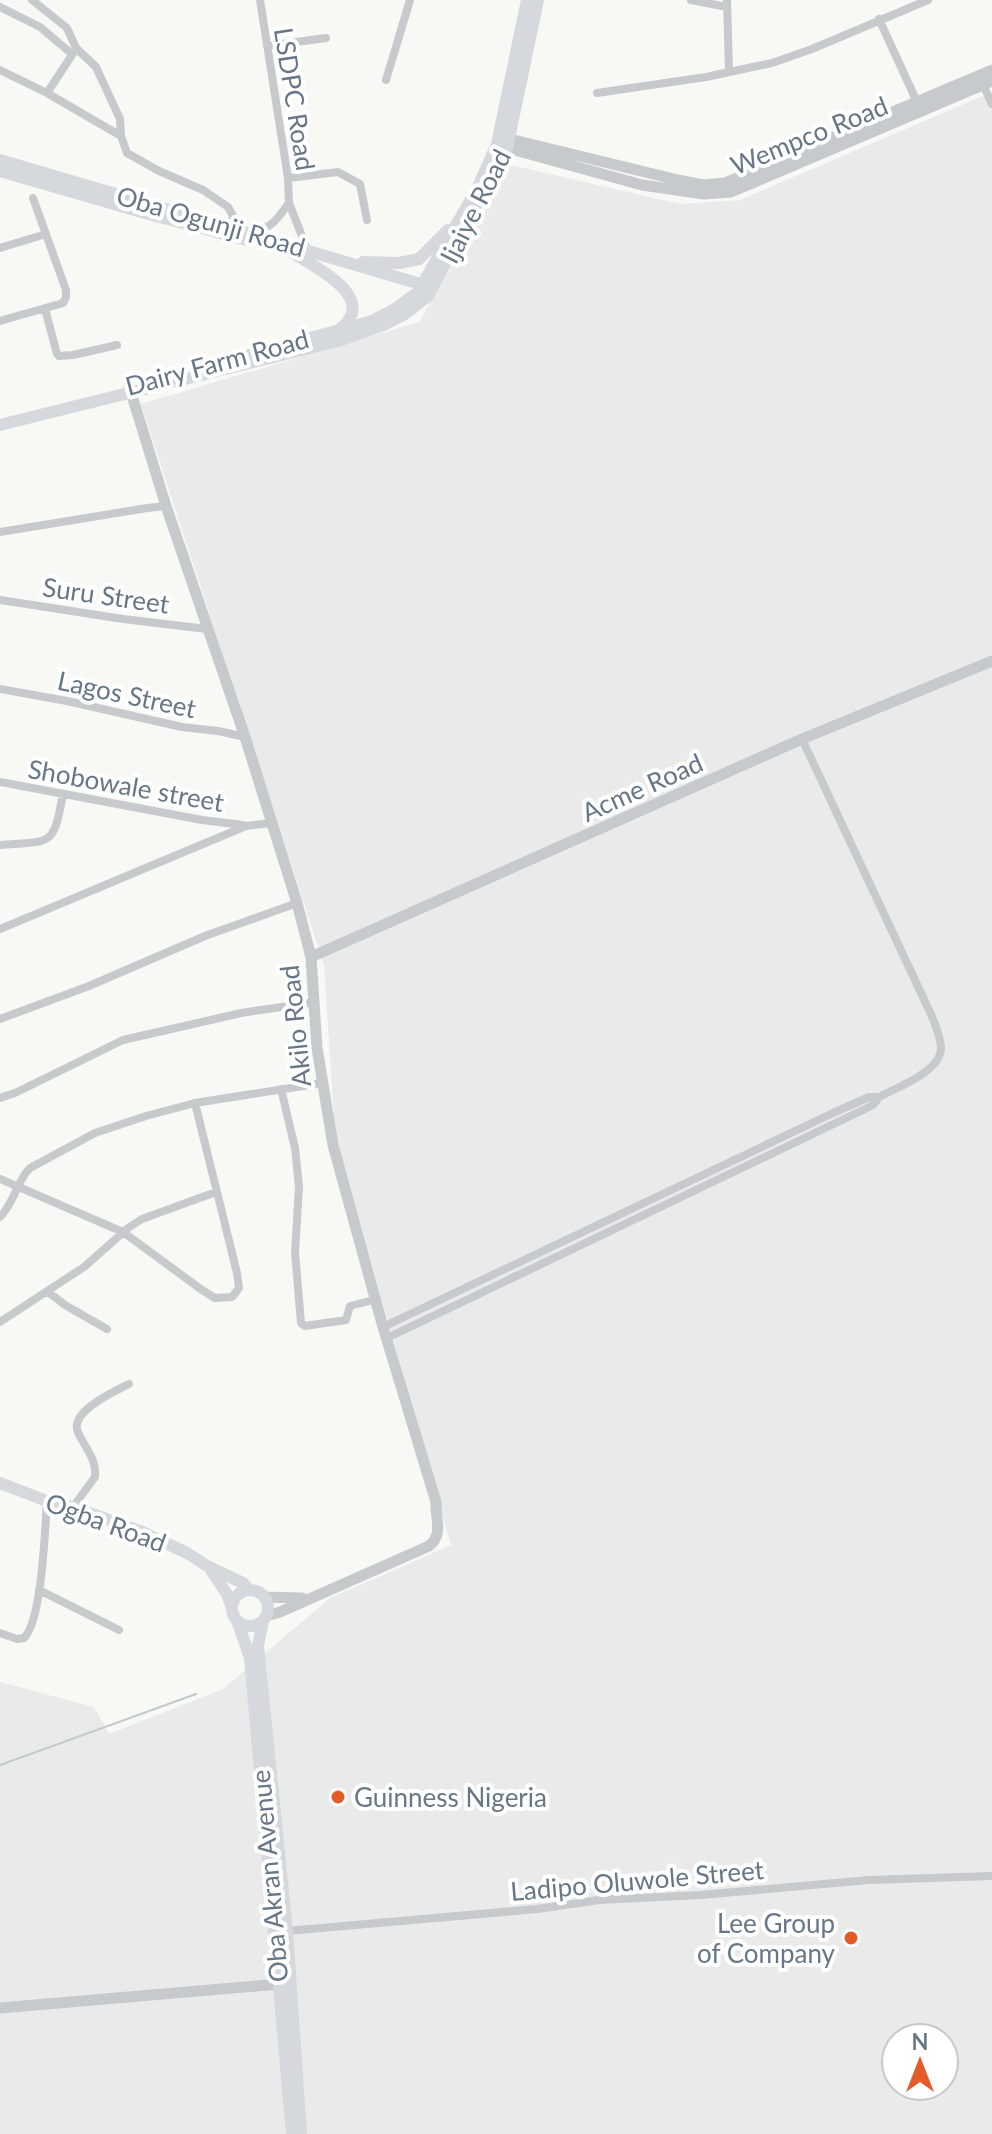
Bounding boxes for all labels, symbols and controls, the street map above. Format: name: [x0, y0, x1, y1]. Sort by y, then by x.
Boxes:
street label: LSDPC Road: [268, 25, 322, 173]
street label: Wempco Road: [726, 89, 892, 181]
street label: Ijaiye Road: [433, 144, 517, 268]
street label: Oba Ogunji Road: [113, 179, 309, 263]
street label: Dairy Farm Road: [122, 322, 312, 402]
street label: Suru Street: [41, 570, 172, 620]
street label: Lagos Street: [55, 664, 200, 724]
street label: Acme Road: [577, 746, 707, 828]
street label: Shobowale street: [26, 752, 227, 818]
street label: Akilo Road: [273, 964, 317, 1088]
street label: Ogba Road: [41, 1485, 171, 1559]
street label: Oba Akran Avenue: [244, 1768, 294, 1984]
place label: Guinness Nigeria: [354, 1781, 547, 1813]
marker: Guinness Nigeria: [329, 1788, 347, 1806]
street label: Ladipo Oluwole Street: [509, 1853, 766, 1907]
place label: Lee Group of Company: [697, 1907, 836, 1969]
marker: Lee Group of Company: [842, 1929, 860, 1947]
north arrow: [880, 2022, 960, 2102]
text: N: [912, 2028, 928, 2055]

